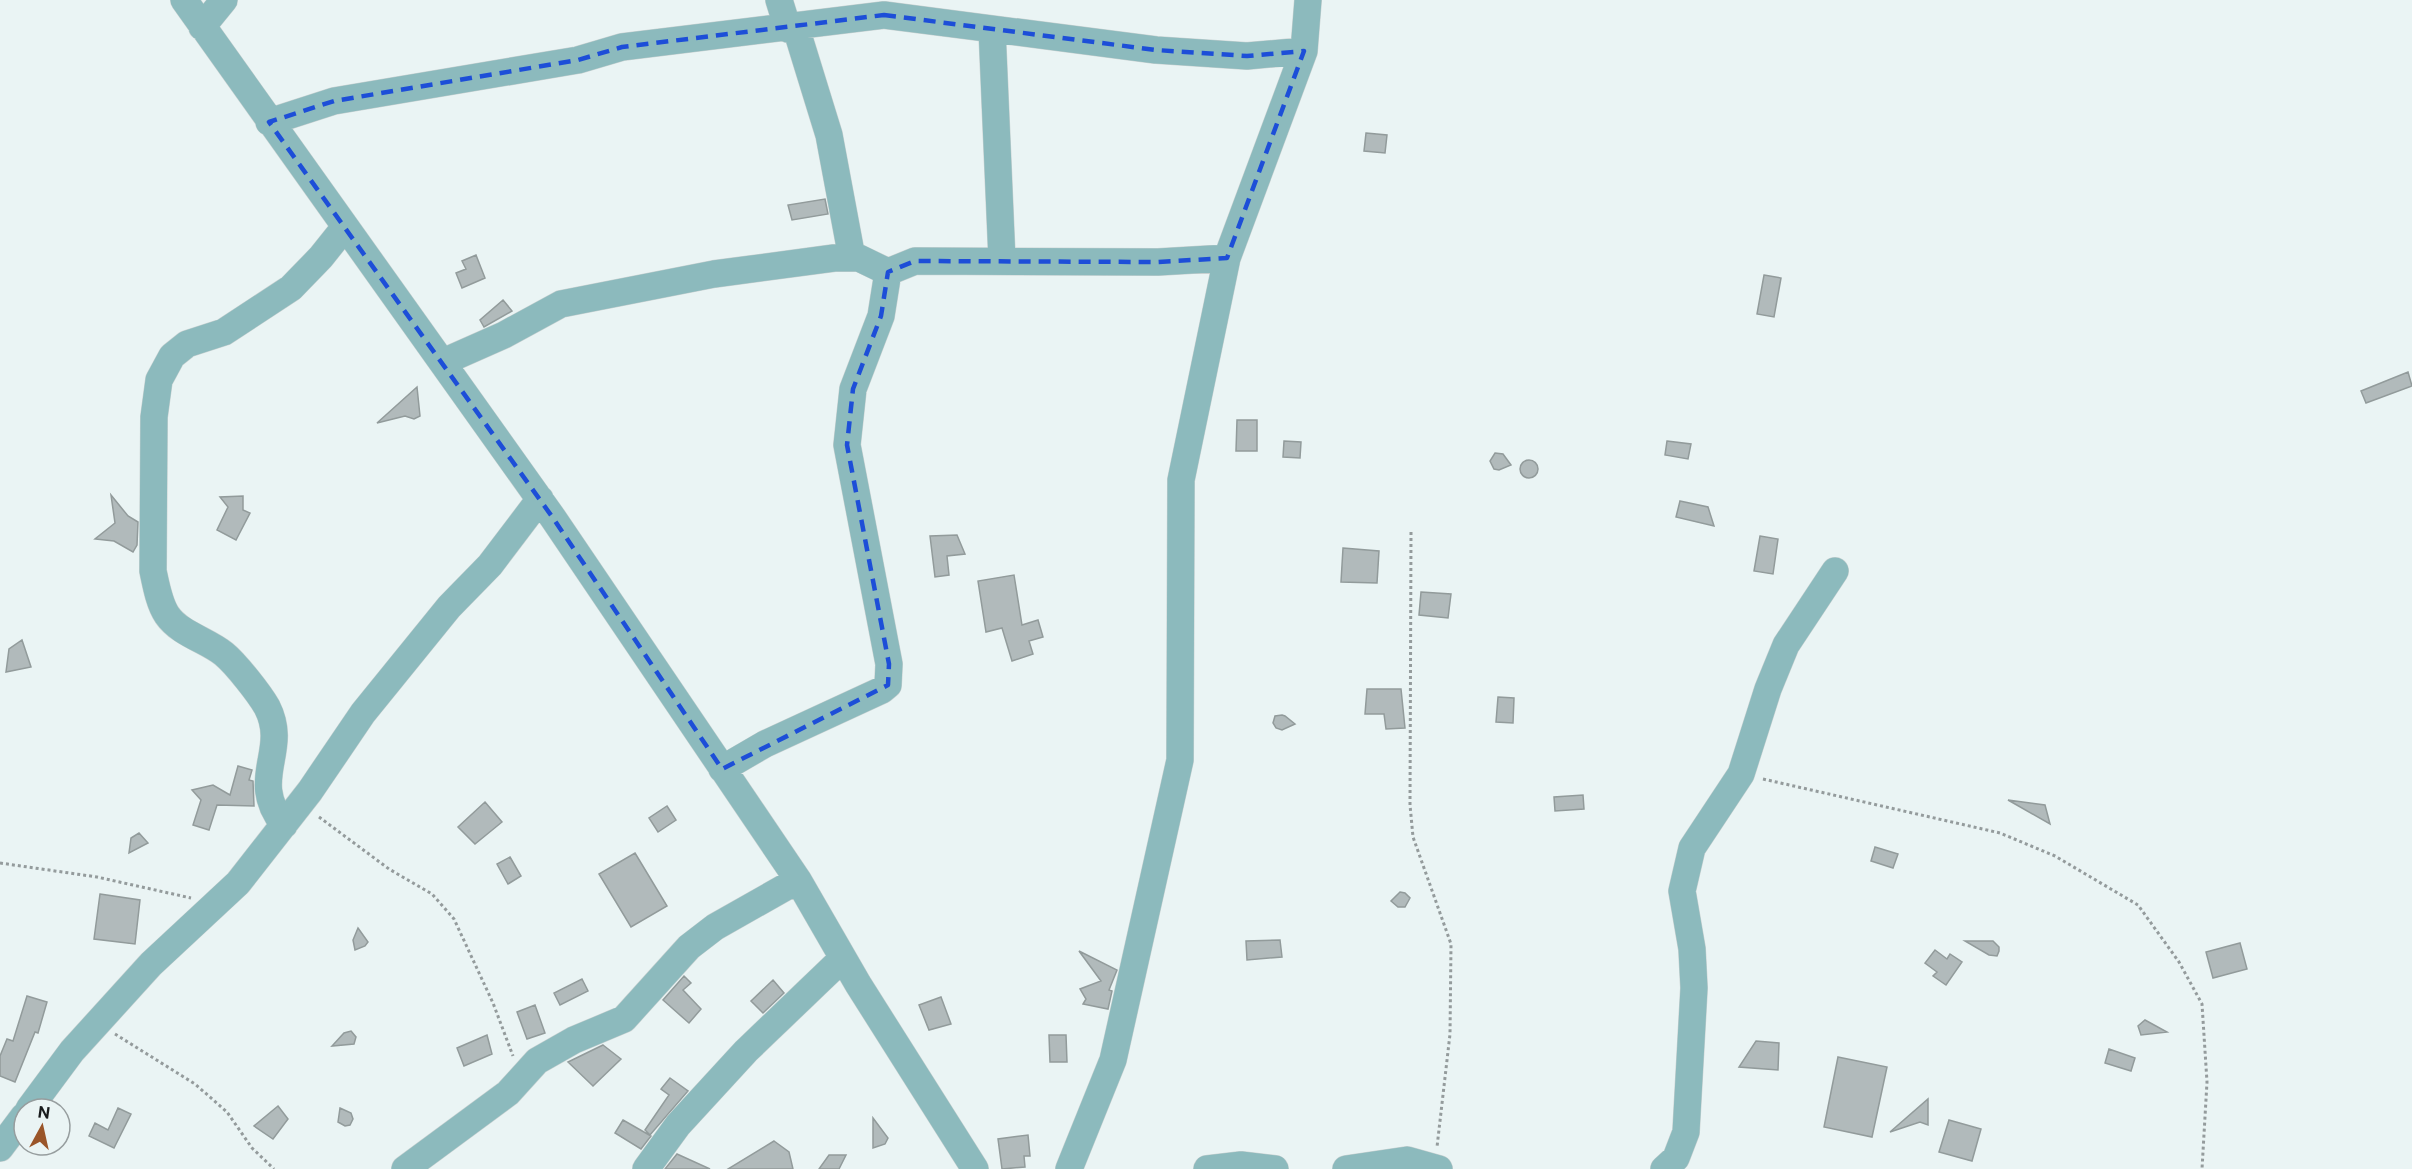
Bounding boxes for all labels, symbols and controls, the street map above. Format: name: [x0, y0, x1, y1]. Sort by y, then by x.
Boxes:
north arrow: [12, 1097, 72, 1157]
text: N: [36, 1102, 52, 1123]

